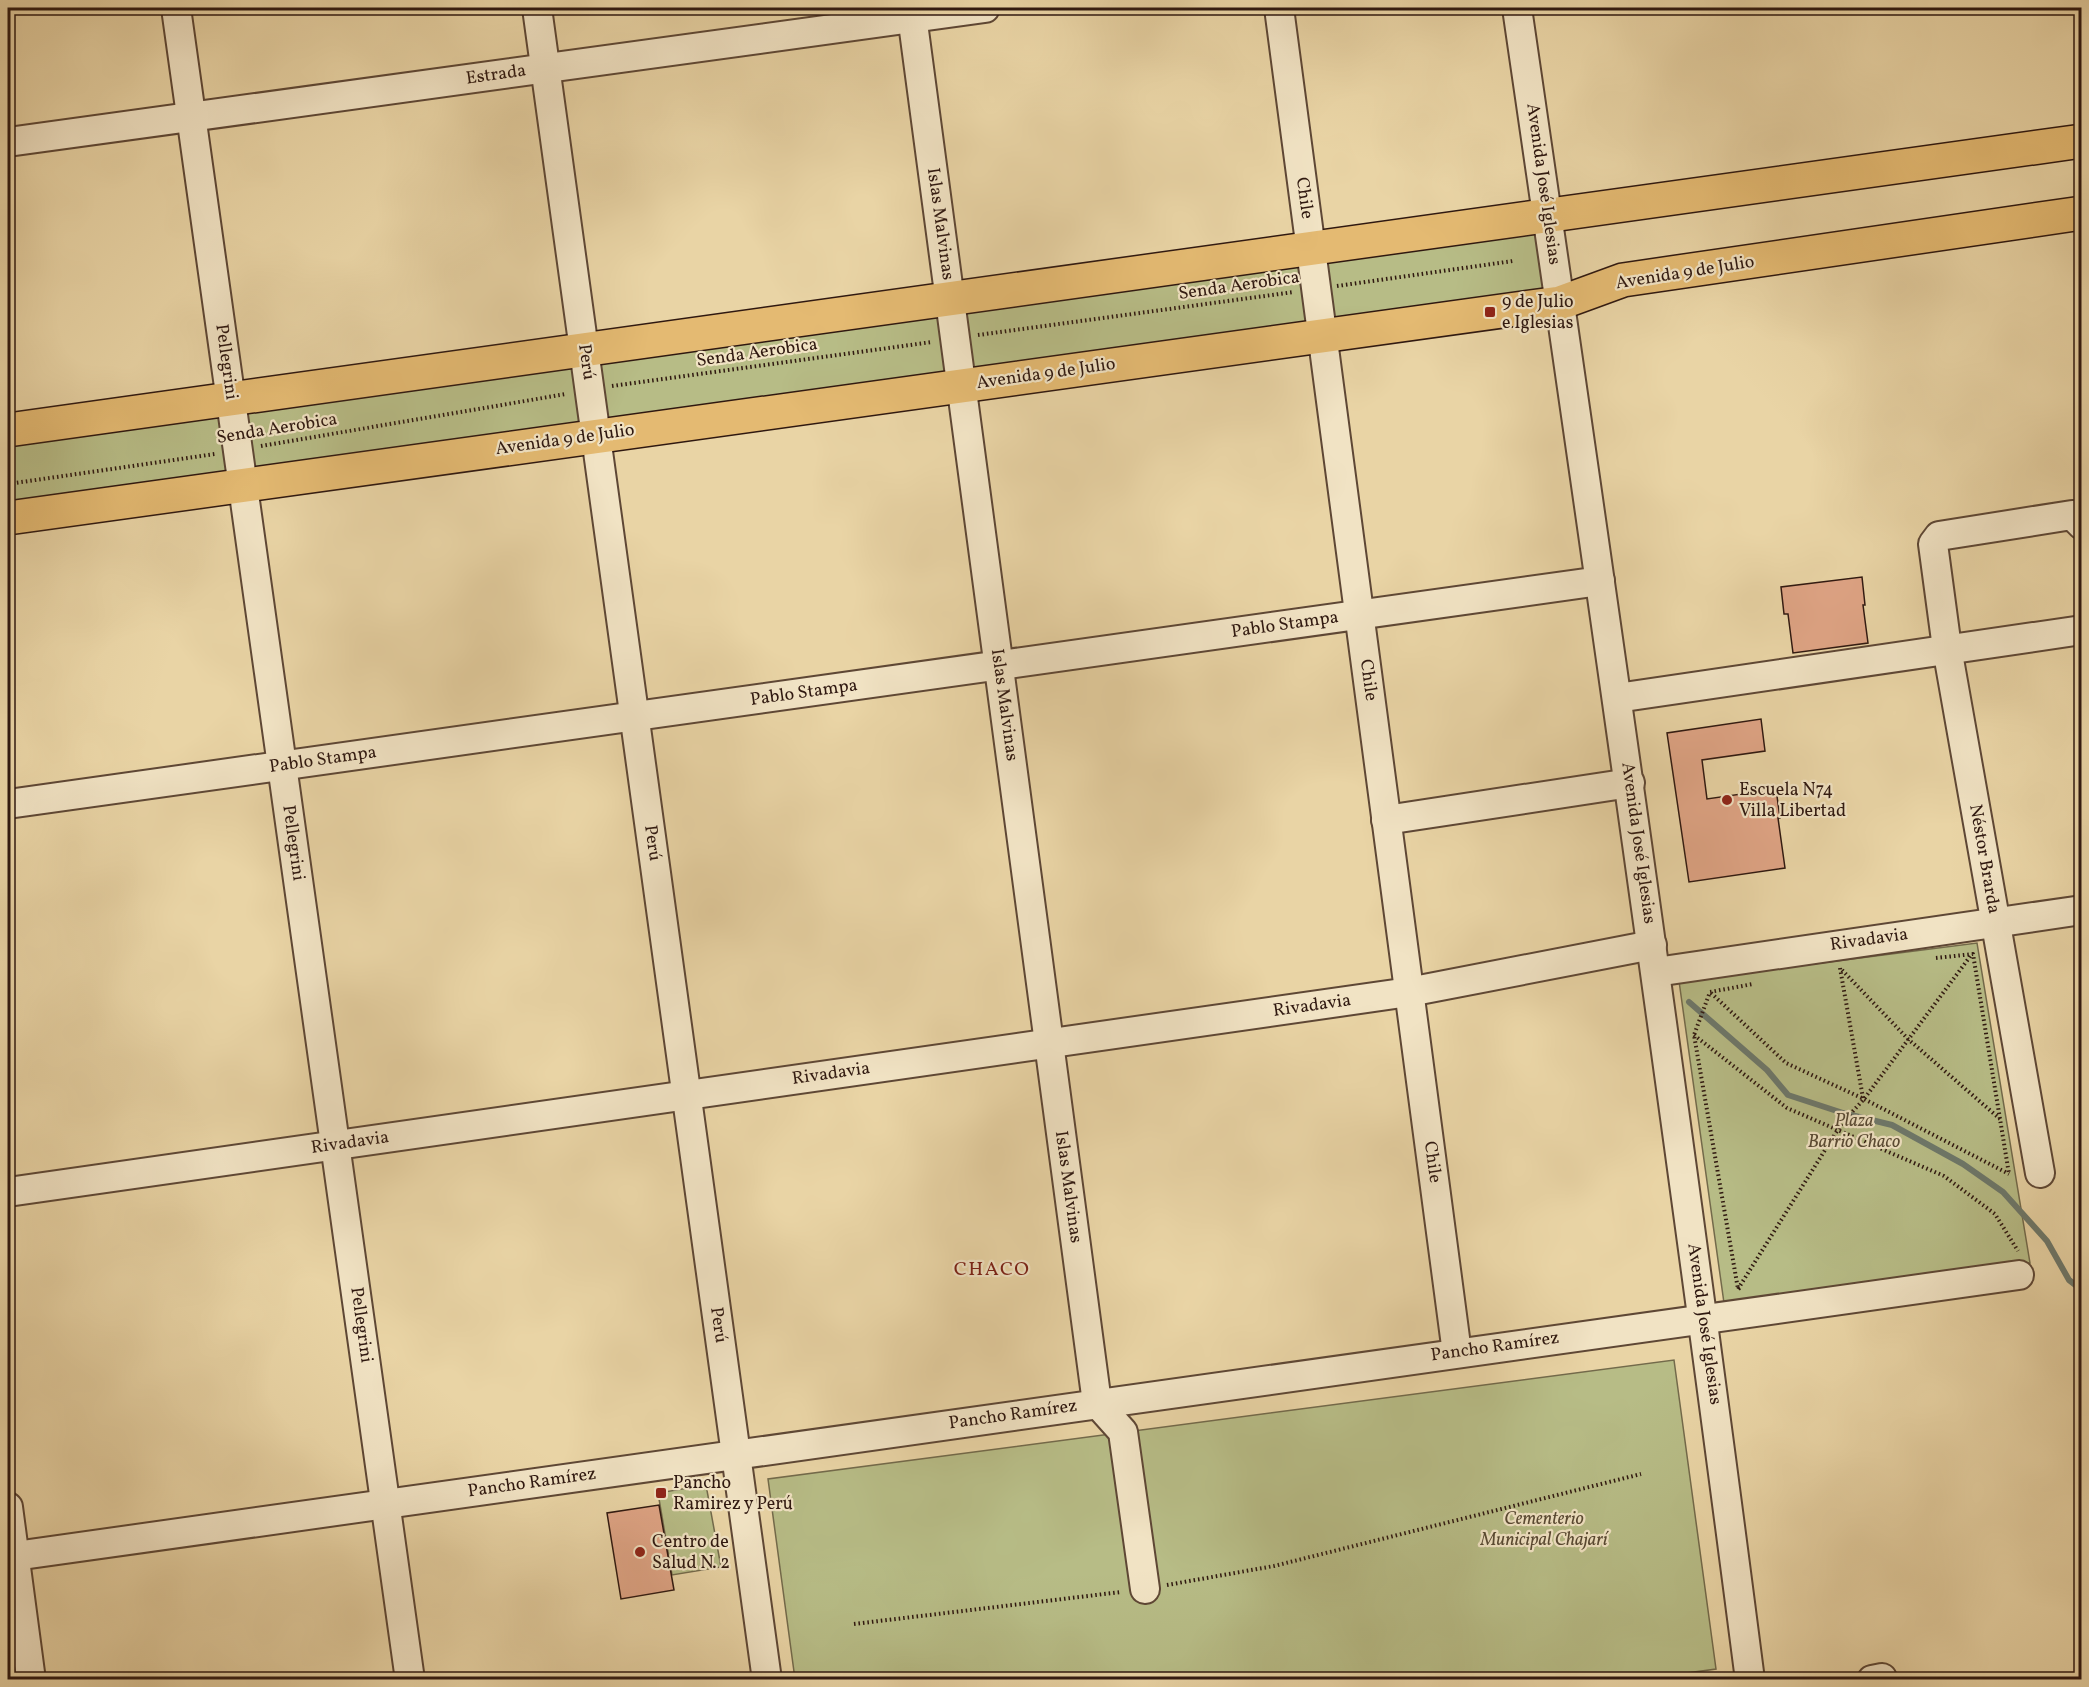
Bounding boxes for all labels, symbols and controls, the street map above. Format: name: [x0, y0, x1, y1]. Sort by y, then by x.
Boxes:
street label: Estrada: [464, 58, 528, 92]
street label: Avenida José Iglesias: [1519, 102, 1567, 266]
street label: Islas Malvinas: [920, 166, 960, 282]
street label: Chile: [1289, 176, 1319, 220]
street label: Avenida 9 de Julio: [1614, 250, 1756, 296]
street label: Senda Aerobica: [1177, 265, 1301, 307]
place label: 9 de Julio e Iglesias: [1502, 290, 1574, 336]
marker: 9 de Julio e Iglesias: [1483, 305, 1497, 319]
street label: Pellegrini: [208, 323, 244, 401]
street label: Senda Aerobica: [695, 332, 819, 374]
street label: Perú: [571, 342, 601, 382]
street label: Avenida 9 de Julio: [975, 352, 1117, 396]
street label: Senda Aerobica: [215, 407, 339, 451]
street label: Avenida 9 de Julio: [494, 418, 636, 462]
street label: Pablo Stampa: [1230, 605, 1340, 645]
street label: Islas Malvinas: [984, 647, 1024, 763]
street label: Chile: [1353, 658, 1383, 702]
street label: Pablo Stampa: [749, 673, 859, 713]
street label: Pablo Stampa: [268, 740, 378, 780]
street label: Avenida José Iglesias: [1614, 761, 1662, 925]
place label: Escuela N74 Villa Libertad: [1739, 778, 1846, 824]
marker: Escuela N74 Villa Libertad: [1720, 793, 1734, 807]
street label: Néstor Brarda: [1962, 802, 2006, 916]
street label: Pellegrini: [275, 804, 311, 882]
street label: Perú: [637, 823, 667, 863]
street label: Rivadavia: [1828, 922, 1910, 958]
street label: Rivadavia: [1271, 988, 1353, 1024]
street label: Rivadavia: [790, 1056, 872, 1092]
park label: Plaza Barrio Chaco: [1808, 1109, 1900, 1155]
street label: Rivadavia: [309, 1125, 391, 1161]
street label: Islas Malvinas: [1048, 1129, 1088, 1245]
street label: Chile: [1417, 1140, 1447, 1184]
street label: Avenida José Iglesias: [1680, 1242, 1728, 1406]
district label: CHACO: [954, 1256, 1030, 1284]
street label: Pellegrini: [343, 1286, 379, 1364]
street label: Perú: [703, 1305, 733, 1345]
street label: Pancho Ramírez: [1429, 1326, 1561, 1368]
street label: Pancho Ramírez: [947, 1394, 1079, 1436]
street label: Pancho Ramírez: [466, 1462, 598, 1504]
place label: Pancho Ramirez y Perú: [673, 1471, 793, 1517]
marker: Pancho Ramirez y Perú: [654, 1486, 668, 1500]
park label: Cementerio Municipal Chajarí: [1480, 1507, 1609, 1553]
place label: Centro de Salud N. 2: [652, 1530, 730, 1576]
marker: Centro de Salud N. 2: [633, 1545, 647, 1559]

